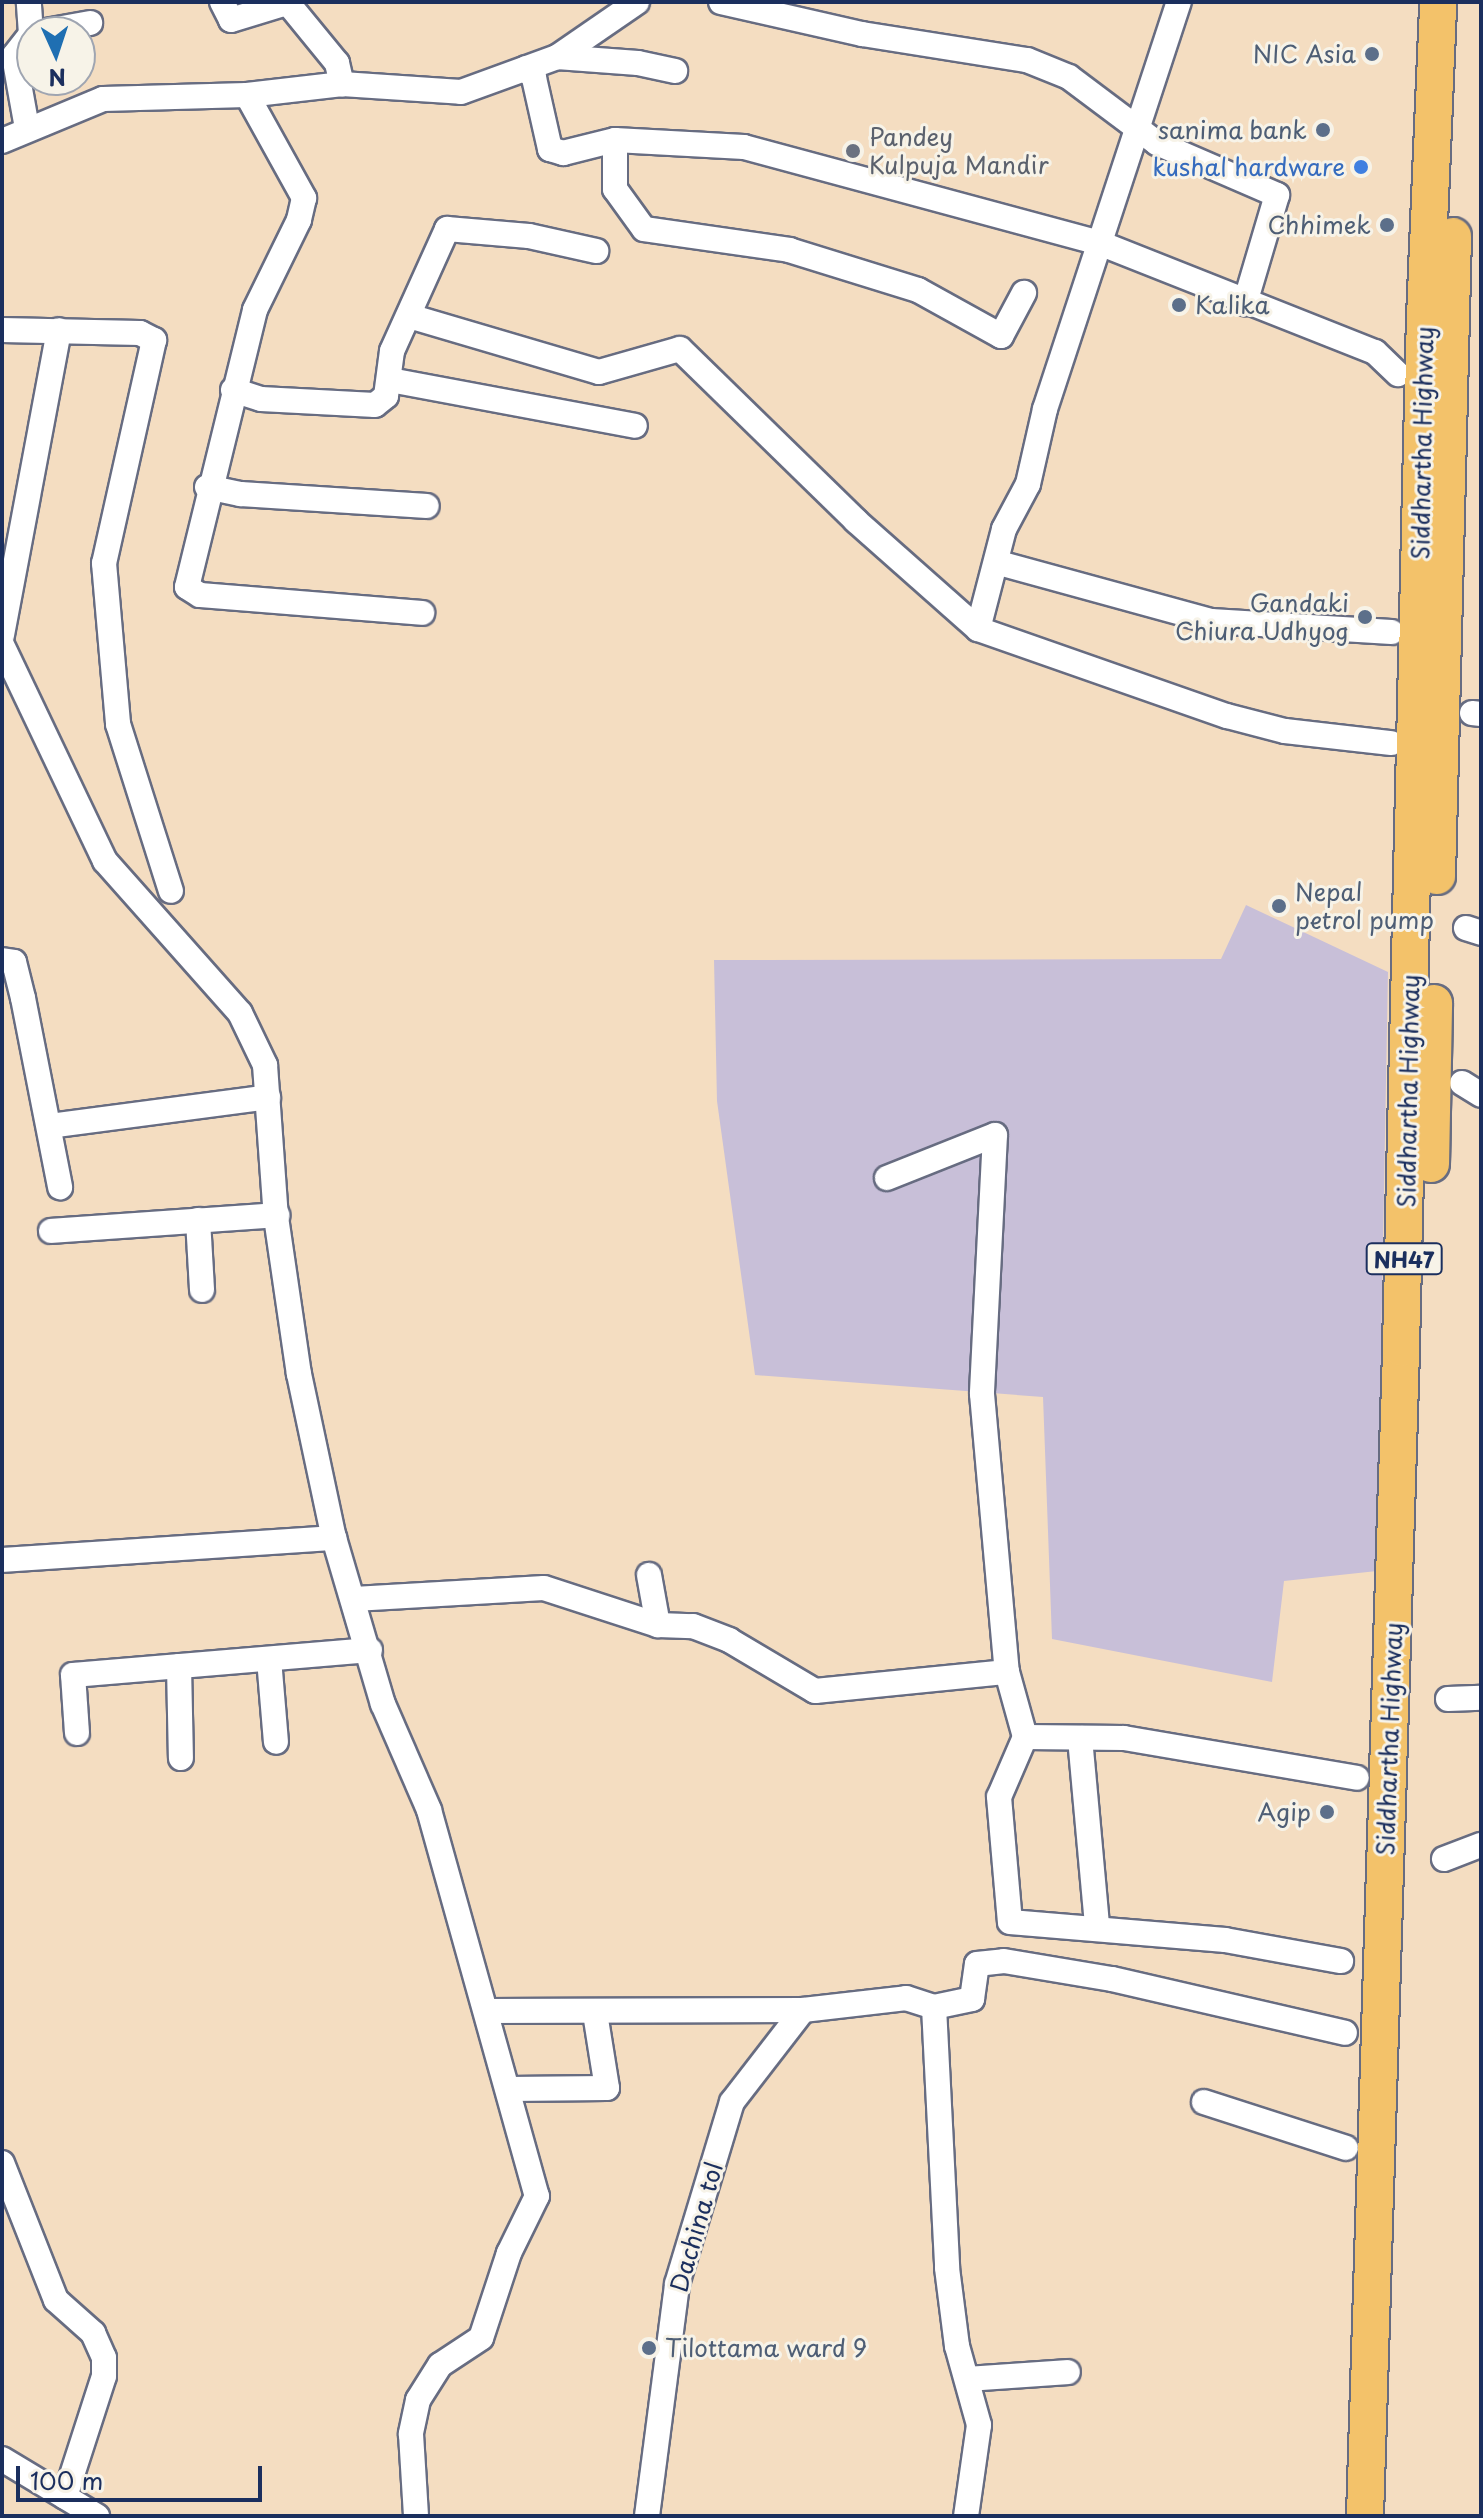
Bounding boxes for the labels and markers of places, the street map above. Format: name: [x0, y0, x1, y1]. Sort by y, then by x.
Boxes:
place label: NIC Asia: [1253, 40, 1356, 68]
marker: NIC Asia: [1363, 45, 1381, 63]
place label: sanima bank: [1157, 116, 1307, 144]
marker: sanima bank: [1314, 121, 1332, 139]
place label: Pandey Kulpuja Mandir: [869, 123, 1046, 179]
marker: Pandey Kulpuja Mandir: [844, 142, 862, 160]
place label: kushal hardware: [1154, 153, 1345, 181]
marker: kushal hardware: [1352, 158, 1370, 176]
place label: Chhimek: [1267, 211, 1371, 239]
marker: Chhimek: [1378, 216, 1396, 234]
place label: Kalika: [1195, 291, 1270, 319]
marker: Kalika: [1170, 296, 1188, 314]
place label: Gandaki Chiura Udhyog: [1176, 589, 1349, 645]
marker: Gandaki Chiura Udhyog: [1356, 608, 1374, 626]
place label: Nepal petrol pump: [1295, 878, 1435, 934]
marker: Nepal petrol pump: [1270, 897, 1288, 915]
place label: Agip: [1258, 1798, 1311, 1826]
marker: Agip: [1318, 1803, 1336, 1821]
place label: Tilottama ward 9: [665, 2334, 867, 2362]
marker: Tilottama ward 9: [640, 2339, 658, 2357]

